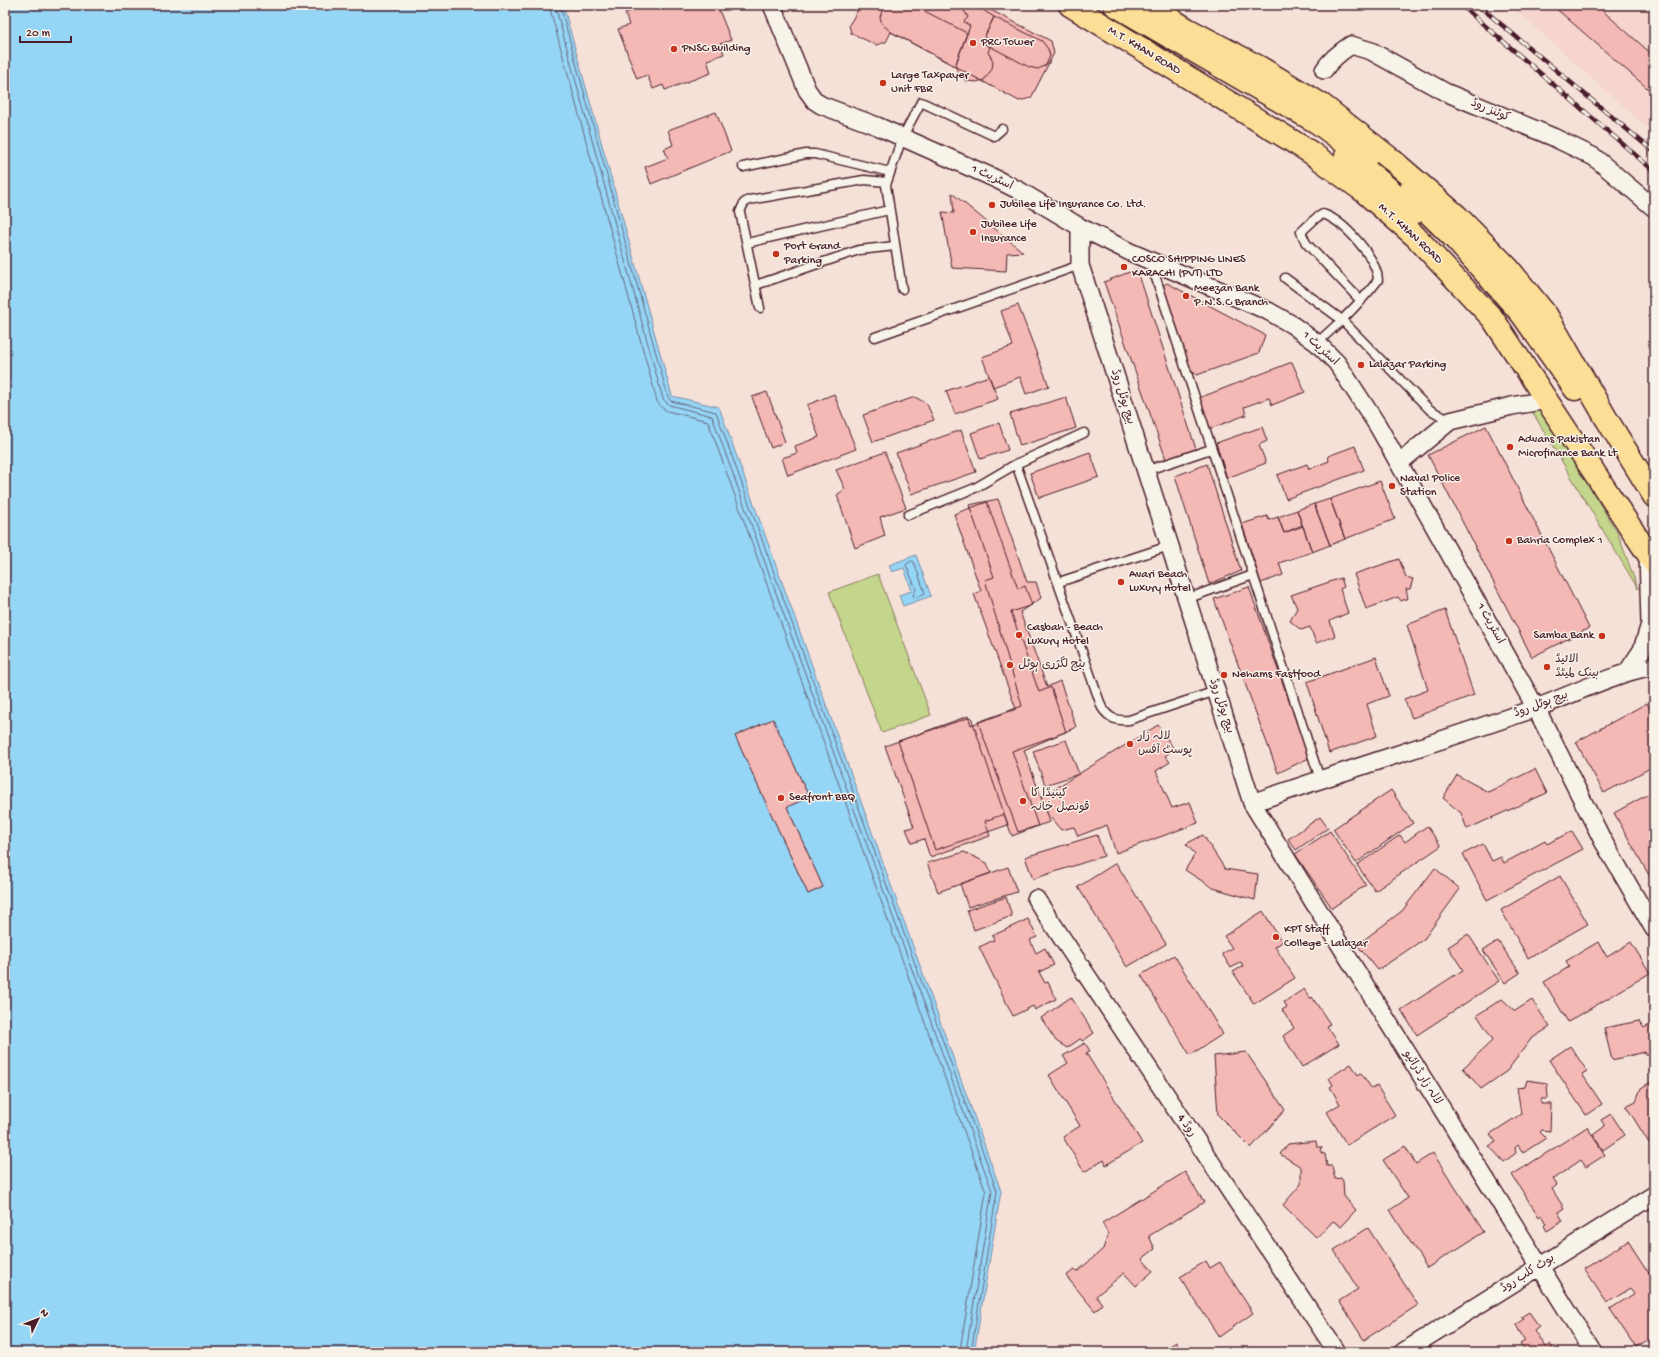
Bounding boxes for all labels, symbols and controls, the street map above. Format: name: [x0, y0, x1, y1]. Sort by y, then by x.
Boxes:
scale bar: [20, 18, 71, 44]
street label: M.T. KHAN ROAD: [1105, 24, 1183, 78]
text: 20 m: [26, 27, 51, 41]
place label: PRC Tower: [980, 36, 1036, 50]
marker: PRC Tower: [968, 38, 978, 48]
place label: PNSC Building: [681, 42, 751, 56]
marker: PNSC Building: [669, 44, 679, 54]
place label: Large Taxpayer Unit FBR: [891, 69, 970, 97]
marker: Large Taxpayer Unit FBR: [878, 78, 888, 88]
street label: کوئنز روڈ: [1468, 96, 1512, 126]
street label: اسٹریٹ 1: [968, 162, 1015, 194]
place label: Jubilee Life Insurance Co. Ltd.: [1000, 198, 1146, 212]
marker: Jubilee Life Insurance Co. Ltd.: [987, 200, 997, 210]
street label: M.T. KHAN ROAD: [1375, 201, 1445, 268]
place label: Jubilee Life Insurance: [981, 218, 1037, 246]
marker: Jubilee Life Insurance: [968, 227, 978, 237]
place label: Port Grand Parking: [783, 240, 841, 268]
marker: Port Grand Parking: [771, 249, 781, 259]
place label: COSCO SHIPPING LINES KARACHI (PVT) LTD: [1132, 253, 1246, 281]
marker: COSCO SHIPPING LINES KARACHI (PVT) LTD: [1119, 262, 1129, 272]
place label: Meezan Bank P.N.S.C Branch: [1193, 282, 1268, 310]
marker: Meezan Bank P.N.S.C Branch: [1181, 291, 1191, 301]
street label: اسٹریٹ 1: [1298, 328, 1341, 369]
place label: Lalazar Parking: [1369, 358, 1447, 372]
marker: Lalazar Parking: [1356, 360, 1366, 370]
street label: بیچ ہوٹل روڈ: [1107, 367, 1138, 426]
place label: Advans Pakistan Microfinance Bank Lt: [1518, 433, 1618, 461]
marker: Advans Pakistan Microfinance Bank Lt: [1505, 442, 1515, 452]
place label: Naval Police Station: [1400, 472, 1461, 500]
marker: Naval Police Station: [1387, 481, 1397, 491]
place label: Bahria Complex 1: [1516, 534, 1603, 548]
marker: Bahria Complex 1: [1504, 536, 1514, 546]
place label: Avari Beach Luxury Hotel: [1129, 568, 1191, 596]
marker: Avari Beach Luxury Hotel: [1116, 577, 1126, 587]
street label: اسٹریٹ 1: [1473, 600, 1507, 647]
place label: Casbah - Beach Luxury Hotel: [1027, 621, 1104, 649]
place label: Samba Bank: [1534, 629, 1596, 643]
marker: Casbah - Beach Luxury Hotel: [1014, 630, 1024, 640]
marker: Samba Bank: [1597, 631, 1607, 641]
place label: الائیڈ بینک لمیٹڈ: [1555, 653, 1599, 681]
place label: بیچ لگژری ہوٹل: [1018, 656, 1085, 672]
marker: بیچ لگژری ہوٹل: [1005, 660, 1015, 670]
marker: الائیڈ بینک لمیٹڈ: [1542, 662, 1552, 672]
place label: Nehams Fastfood: [1232, 668, 1321, 682]
marker: Nehams Fastfood: [1219, 670, 1229, 680]
street label: بیچ ہوٹل روڈ: [1206, 676, 1237, 735]
street label: بیچ ہوٹل روڈ: [1511, 688, 1570, 721]
place label: لالہ زار پوسٹ آفس: [1137, 730, 1192, 758]
marker: لالہ زار پوسٹ آفس: [1125, 739, 1135, 749]
place label: کینیڈا کا قونصل خانہ: [1031, 787, 1089, 815]
place label: Seafront BBQ: [789, 791, 855, 805]
marker: Seafront BBQ: [776, 793, 786, 803]
marker: کینیڈا کا قونصل خانہ: [1018, 796, 1028, 806]
place label: KPT Staff College - Lalazar: [1284, 923, 1369, 951]
marker: KPT Staff College - Lalazar: [1271, 932, 1281, 942]
street label: لالہ زار ڈرائیو: [1399, 1047, 1445, 1108]
street label: روڈ 4: [1173, 1111, 1199, 1140]
street label: بوٹ کلب روڈ: [1498, 1251, 1558, 1296]
north arrow: [18, 1299, 58, 1339]
text: N: [37, 1307, 51, 1320]

